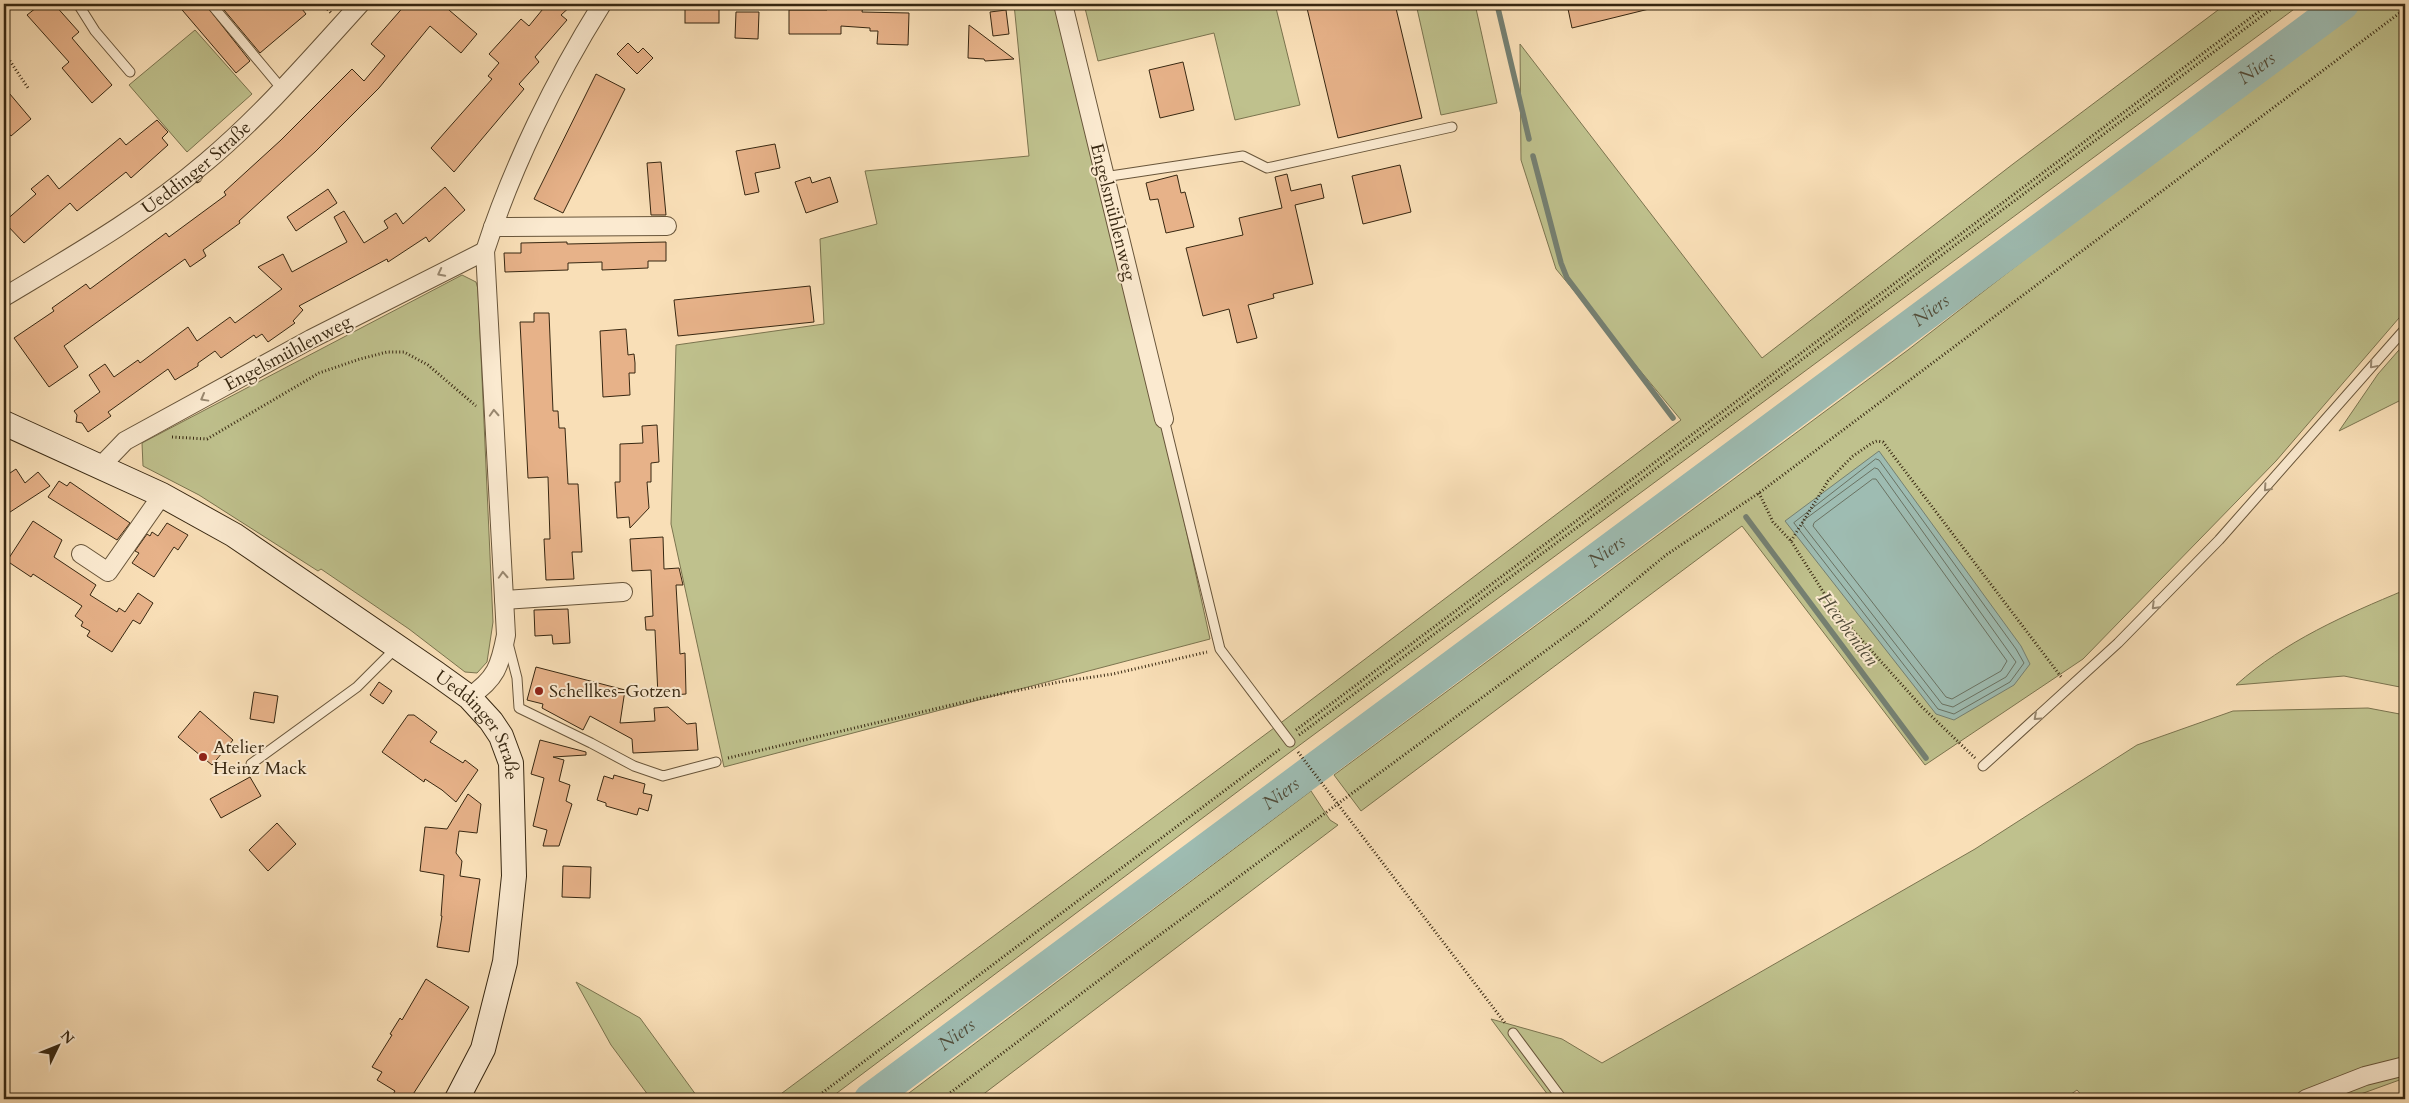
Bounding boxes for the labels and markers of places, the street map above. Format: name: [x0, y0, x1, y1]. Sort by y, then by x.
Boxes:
place label: Schellkes-Gotzen: [549, 679, 682, 704]
marker: Schellkes-Gotzen: [533, 685, 545, 697]
place label: Atelier Heinz Mack: [213, 735, 307, 781]
marker: Atelier Heinz Mack: [197, 751, 209, 763]

